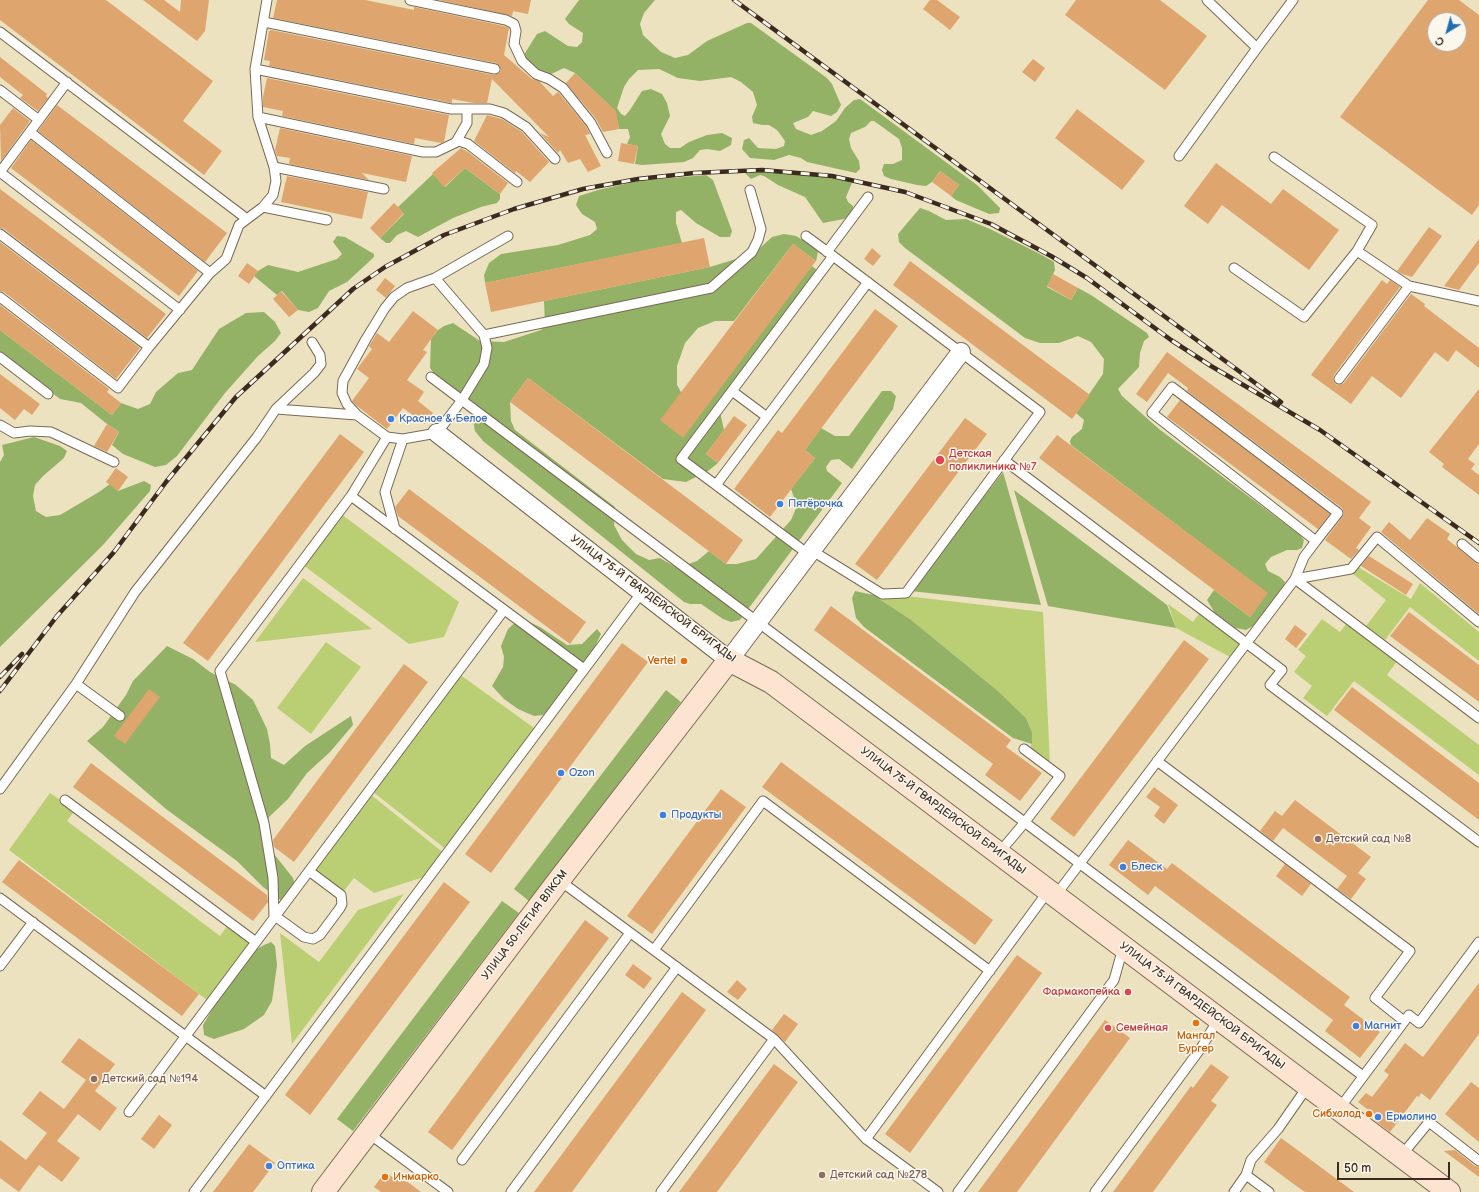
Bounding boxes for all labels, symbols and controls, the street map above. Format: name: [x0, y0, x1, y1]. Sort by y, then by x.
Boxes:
north arrow: [1427, 12, 1467, 52]
text: С: [1433, 34, 1447, 49]
place label: Красное & Белое: [399, 412, 487, 426]
marker: Красное & Белое: [386, 414, 396, 424]
place label: Детская поликлиника №7: [949, 447, 1036, 473]
marker: Детская поликлиника №7: [934, 454, 946, 466]
place label: Пятёрочка: [788, 497, 843, 511]
marker: Пятёрочка: [775, 499, 785, 509]
street label: УЛИЦА 75-Й ГВАРДЕЙСКОЙ БРИГАДЫ: [568, 533, 738, 665]
place label: Vertel: [647, 654, 676, 668]
marker: Vertel: [679, 656, 689, 666]
street label: УЛИЦА 75-Й ГВАРДЕЙСКОЙ БРИГАДЫ: [858, 745, 1028, 877]
place label: Ozon: [569, 766, 595, 780]
marker: Ozon: [556, 768, 566, 778]
place label: Продукты: [671, 808, 722, 822]
marker: Продукты: [658, 810, 668, 820]
place label: Детский сад №8: [1326, 832, 1411, 846]
marker: Детский сад №8: [1313, 834, 1323, 844]
place label: Блеск: [1131, 860, 1162, 874]
marker: Блеск: [1118, 862, 1128, 872]
street label: УЛИЦА 50-ЛЕТИЯ ВЛКСМ: [479, 867, 571, 983]
street label: УЛИЦА 75-Й ГВАРДЕЙСКОЙ БРИГАДЫ: [1117, 940, 1287, 1072]
place label: Фармакопейка: [1043, 985, 1120, 999]
marker: Фармакопейка: [1123, 987, 1133, 997]
marker: Мангал Бургер: [1191, 1018, 1201, 1028]
place label: Магнит: [1364, 1019, 1401, 1033]
place label: Семейная: [1116, 1021, 1168, 1035]
marker: Магнит: [1351, 1021, 1361, 1031]
marker: Семейная: [1103, 1023, 1113, 1033]
place label: Мангал Бургер: [1177, 1029, 1215, 1055]
place label: Детский сад №194: [102, 1072, 198, 1086]
marker: Детский сад №194: [89, 1074, 99, 1084]
place label: Сибхолод: [1313, 1107, 1361, 1121]
marker: Сибхолод: [1364, 1109, 1374, 1119]
place label: Ермолино: [1386, 1110, 1437, 1124]
marker: Ермолино: [1373, 1112, 1383, 1122]
scale bar: [1339, 1154, 1452, 1180]
place label: Оптика: [277, 1159, 315, 1173]
marker: Оптика: [264, 1161, 274, 1171]
text: 50 m: [1344, 1161, 1371, 1176]
place label: Детский сад №278: [830, 1168, 927, 1182]
place label: Инмарко: [393, 1170, 439, 1184]
marker: Детский сад №278: [817, 1170, 827, 1180]
marker: Инмарко: [380, 1172, 390, 1182]

